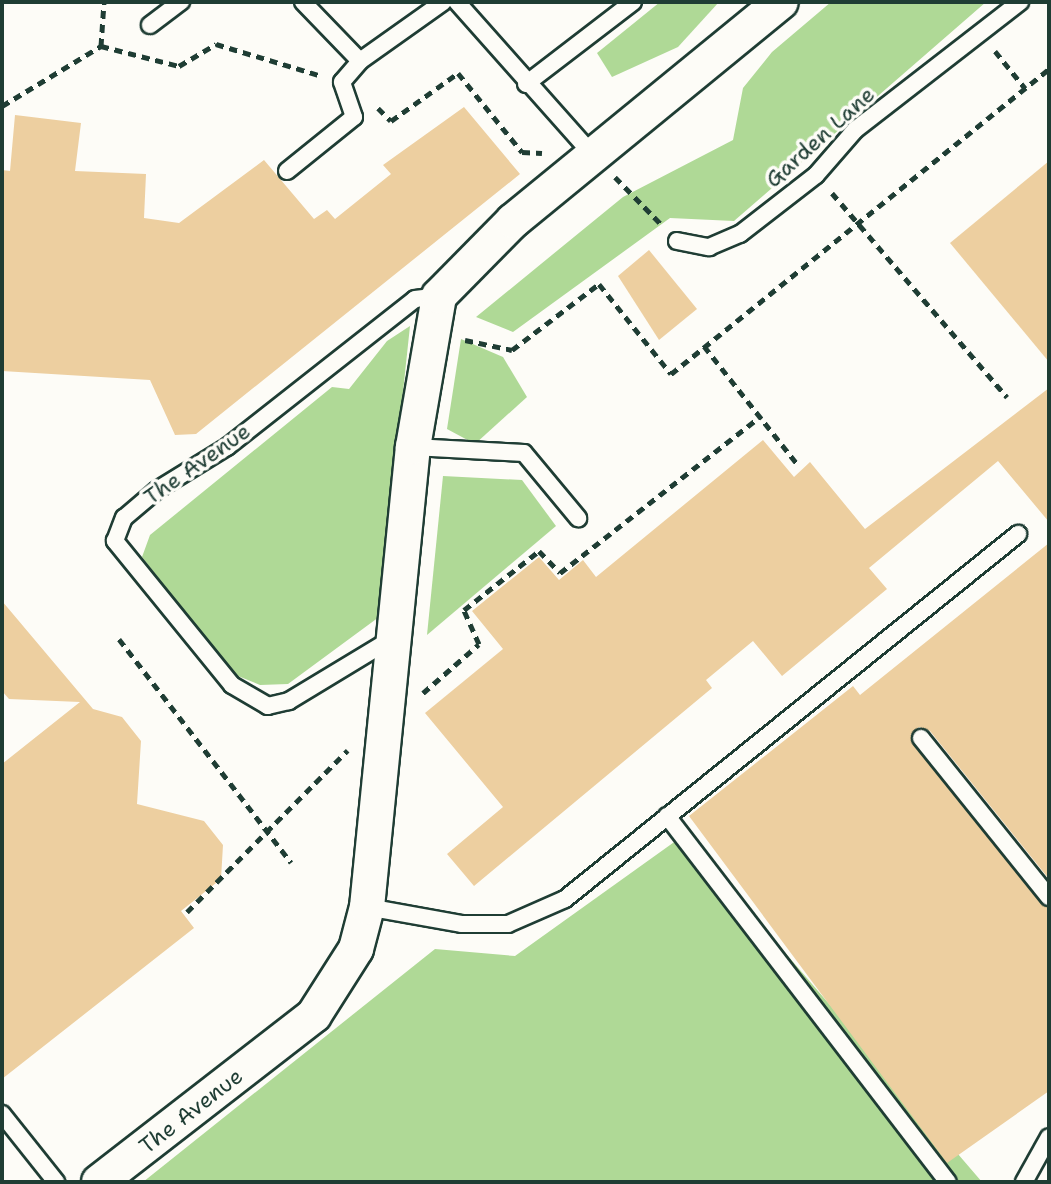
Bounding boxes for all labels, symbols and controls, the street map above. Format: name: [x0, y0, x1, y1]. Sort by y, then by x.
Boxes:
street label: Garden Lane: [760, 81, 880, 193]
street label: The Avenue: [139, 418, 255, 510]
street label: The Avenue: [134, 1063, 248, 1159]

